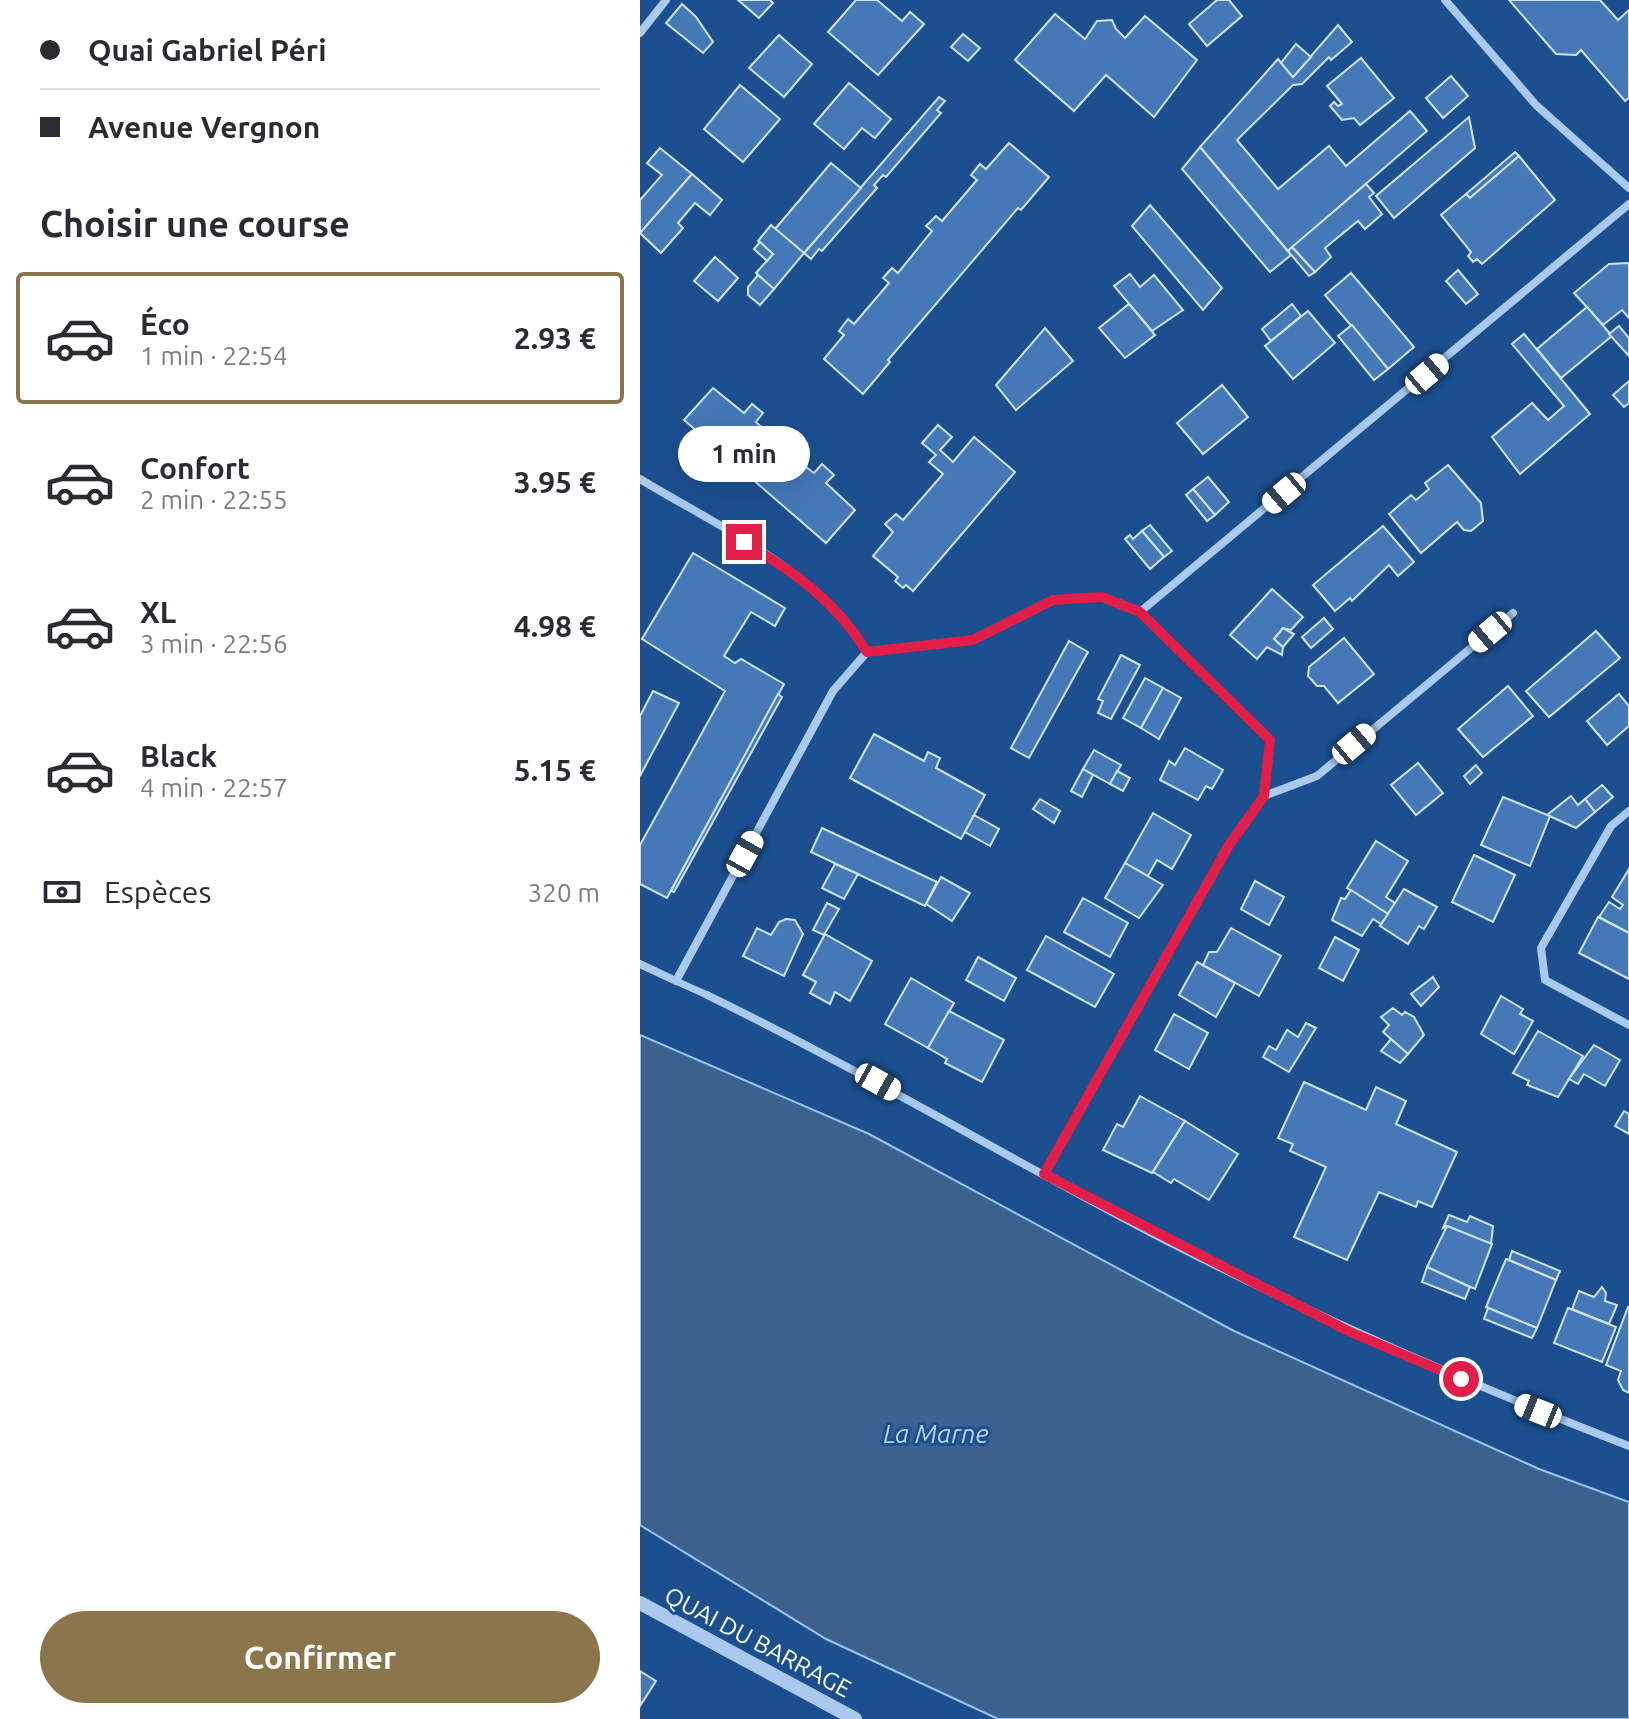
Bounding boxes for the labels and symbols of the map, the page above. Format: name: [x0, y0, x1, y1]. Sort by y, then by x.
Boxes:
car: [1401, 349, 1453, 399]
callout: 1 min: [678, 426, 810, 482]
car: [1258, 468, 1310, 518]
route end: [726, 524, 762, 560]
car: [1464, 607, 1516, 657]
car: [1328, 719, 1380, 769]
car: [723, 827, 767, 881]
car: [851, 1060, 905, 1104]
route start: [1443, 1361, 1479, 1397]
car: [1511, 1391, 1565, 1431]
water label: La Marne: [883, 1419, 989, 1448]
street label: QUAI DU BARRAGE: [660, 1581, 856, 1703]

